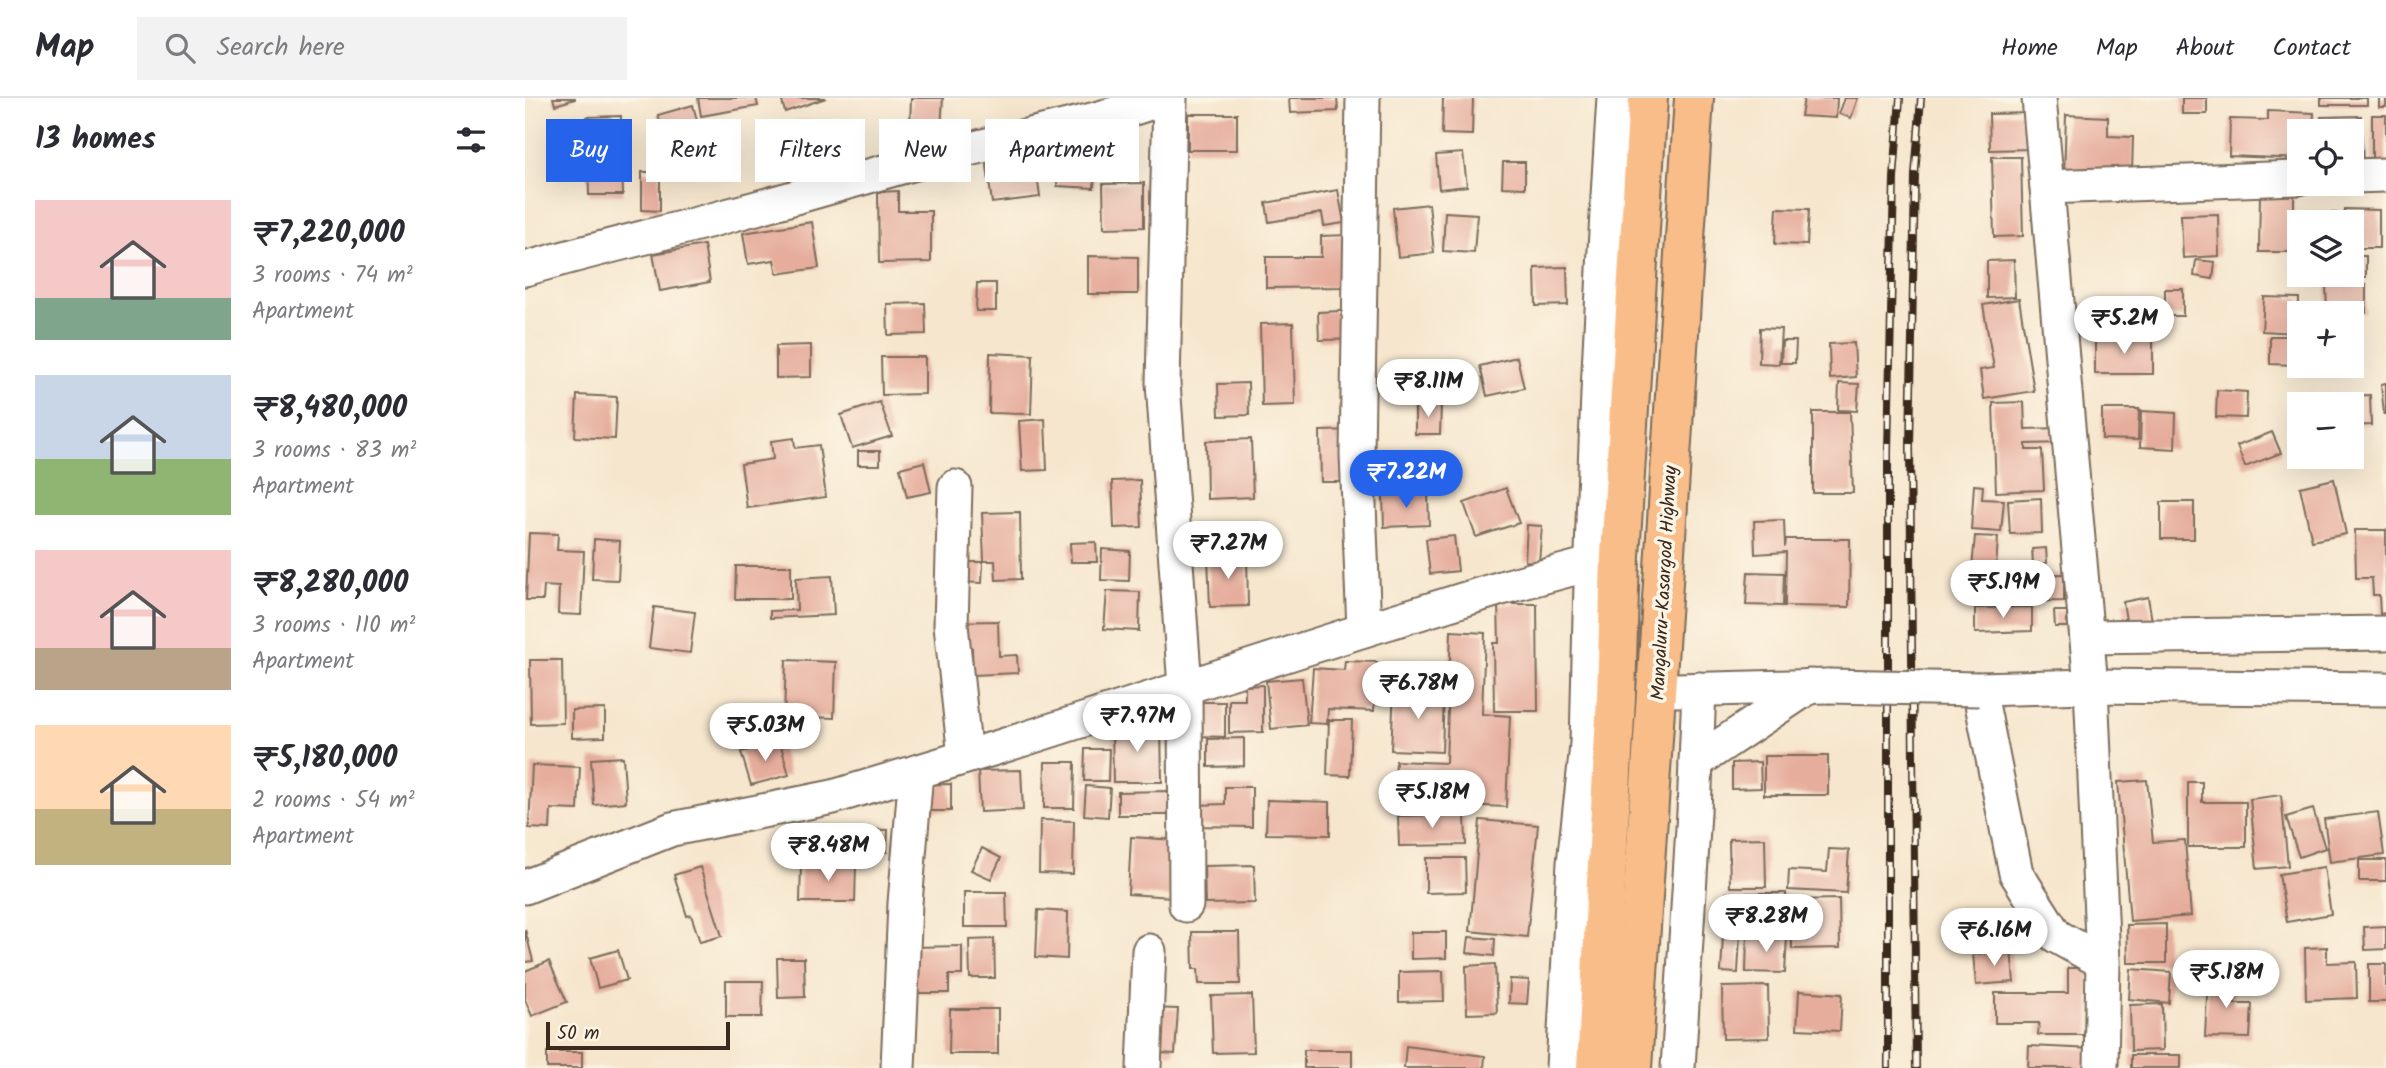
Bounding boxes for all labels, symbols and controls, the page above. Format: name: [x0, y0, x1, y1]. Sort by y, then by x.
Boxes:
search box: [137, 17, 627, 80]
text: Map: [35, 22, 95, 75]
text: Search here: [217, 27, 345, 69]
icon: search: [161, 29, 199, 67]
text: Home: [2001, 29, 2058, 68]
text: Map: [2096, 29, 2138, 68]
text: About: [2176, 29, 2234, 68]
text: Contact: [2272, 29, 2351, 68]
text: 13 homes: [35, 116, 156, 164]
chip: Buy: [546, 119, 632, 182]
chip: Rent: [646, 119, 741, 182]
chip: Filters: [755, 119, 865, 182]
chip: New: [879, 119, 971, 182]
chip: Apartment: [985, 119, 1139, 182]
map controls: [2287, 119, 2364, 469]
button: locate: [2287, 119, 2364, 196]
icon: filters: [452, 121, 490, 159]
text: ₹7,220,000: [252, 210, 405, 258]
button: layers: [2287, 210, 2364, 287]
icon: home: [91, 228, 175, 312]
text: 3 rooms · 74 m²: [252, 258, 413, 294]
text: Apartment: [252, 294, 354, 330]
pin: ₹5.2M: [2075, 296, 2173, 356]
text: ₹5.2M: [2090, 301, 2158, 337]
button: +: [2287, 301, 2364, 378]
pin: ₹8.11M: [1371, 360, 1485, 419]
text: ₹8.11M: [1393, 364, 1463, 400]
text: ₹8,480,000: [252, 385, 407, 433]
button: −: [2287, 392, 2364, 469]
icon: home: [91, 403, 175, 487]
text: 3 rooms · 83 m²: [252, 433, 416, 469]
pin: ₹7.22M: [1349, 450, 1463, 510]
text: ₹7.22M: [1366, 455, 1446, 491]
street label: Mangaluru-Kasargod Highway: [1644, 464, 1686, 701]
text: Apartment: [252, 469, 354, 505]
pin: ₹7.27M: [1171, 522, 1285, 581]
text: ₹7.27M: [1189, 526, 1267, 562]
text: ₹8,280,000: [252, 560, 408, 608]
pin: ₹5.19M: [1946, 560, 2060, 620]
text: ₹5.19M: [1966, 565, 2040, 601]
icon: home: [91, 578, 175, 662]
text: 3 rooms · 110 m²: [252, 608, 415, 644]
text: Apartment: [252, 644, 354, 680]
pin: ₹6.78M: [1361, 662, 1475, 721]
text: ₹6.78M: [1378, 666, 1458, 702]
pin: ₹7.97M: [1080, 694, 1194, 754]
text: ₹7.97M: [1099, 699, 1175, 735]
pin: ₹5.03M: [708, 704, 822, 763]
text: ₹5.03M: [726, 708, 804, 744]
text: ₹5,180,000: [252, 735, 397, 783]
icon: home: [91, 753, 175, 837]
pin: ₹5.18M: [1375, 770, 1489, 830]
text: ₹5.18M: [1394, 775, 1470, 811]
text: 2 rooms · 54 m²: [252, 783, 415, 819]
text: Apartment: [252, 819, 354, 855]
pin: ₹8.48M: [771, 824, 885, 883]
text: ₹8.48M: [787, 828, 869, 864]
pin: ₹8.28M: [1709, 894, 1823, 954]
text: ₹8.28M: [1724, 899, 1808, 935]
pin: ₹6.16M: [1937, 908, 2051, 968]
text: ₹6.16M: [1957, 913, 2031, 949]
pin: ₹5.18M: [2169, 950, 2283, 1010]
text: ₹5.18M: [2188, 955, 2264, 991]
scale bar: [546, 1019, 730, 1051]
text: 50 m: [557, 1019, 599, 1049]

